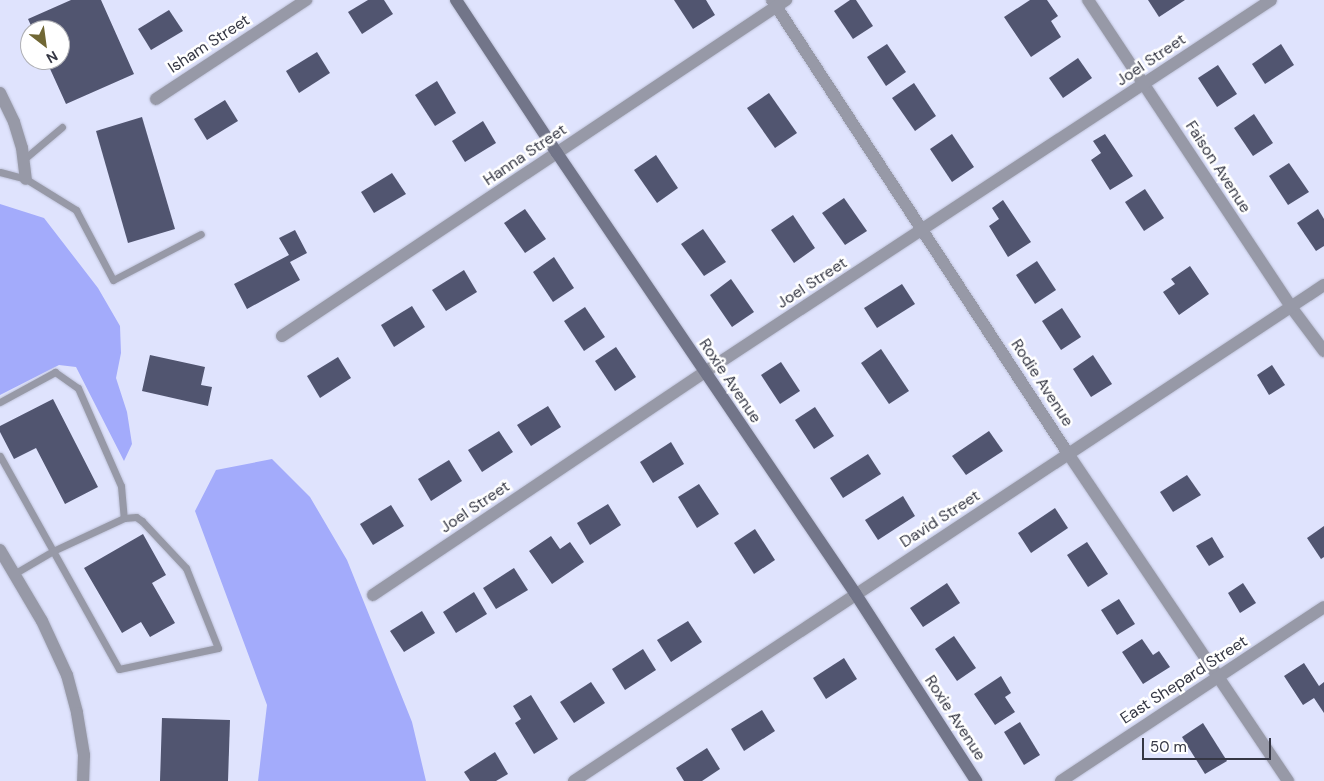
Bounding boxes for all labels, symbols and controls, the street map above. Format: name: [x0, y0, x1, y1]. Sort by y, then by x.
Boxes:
street label: Isham Street: [165, 10, 253, 78]
north arrow: [20, 20, 70, 70]
street label: Joel Street: [1113, 30, 1189, 90]
text: N: [43, 47, 61, 67]
street label: Faison Avenue: [1181, 117, 1255, 217]
street label: Hanna Street: [480, 120, 570, 190]
street label: Joel Street: [773, 253, 851, 313]
street label: Roxie Avenue: [695, 335, 765, 427]
street label: Rodie Avenue: [1007, 336, 1077, 430]
street label: Joel Street: [437, 477, 513, 537]
street label: David Street: [896, 486, 984, 552]
street label: East Shepard Street: [1117, 632, 1251, 728]
street label: Roxie Avenue: [920, 672, 990, 764]
scale bar: [1144, 728, 1273, 760]
text: 50 m: [1150, 737, 1187, 757]

